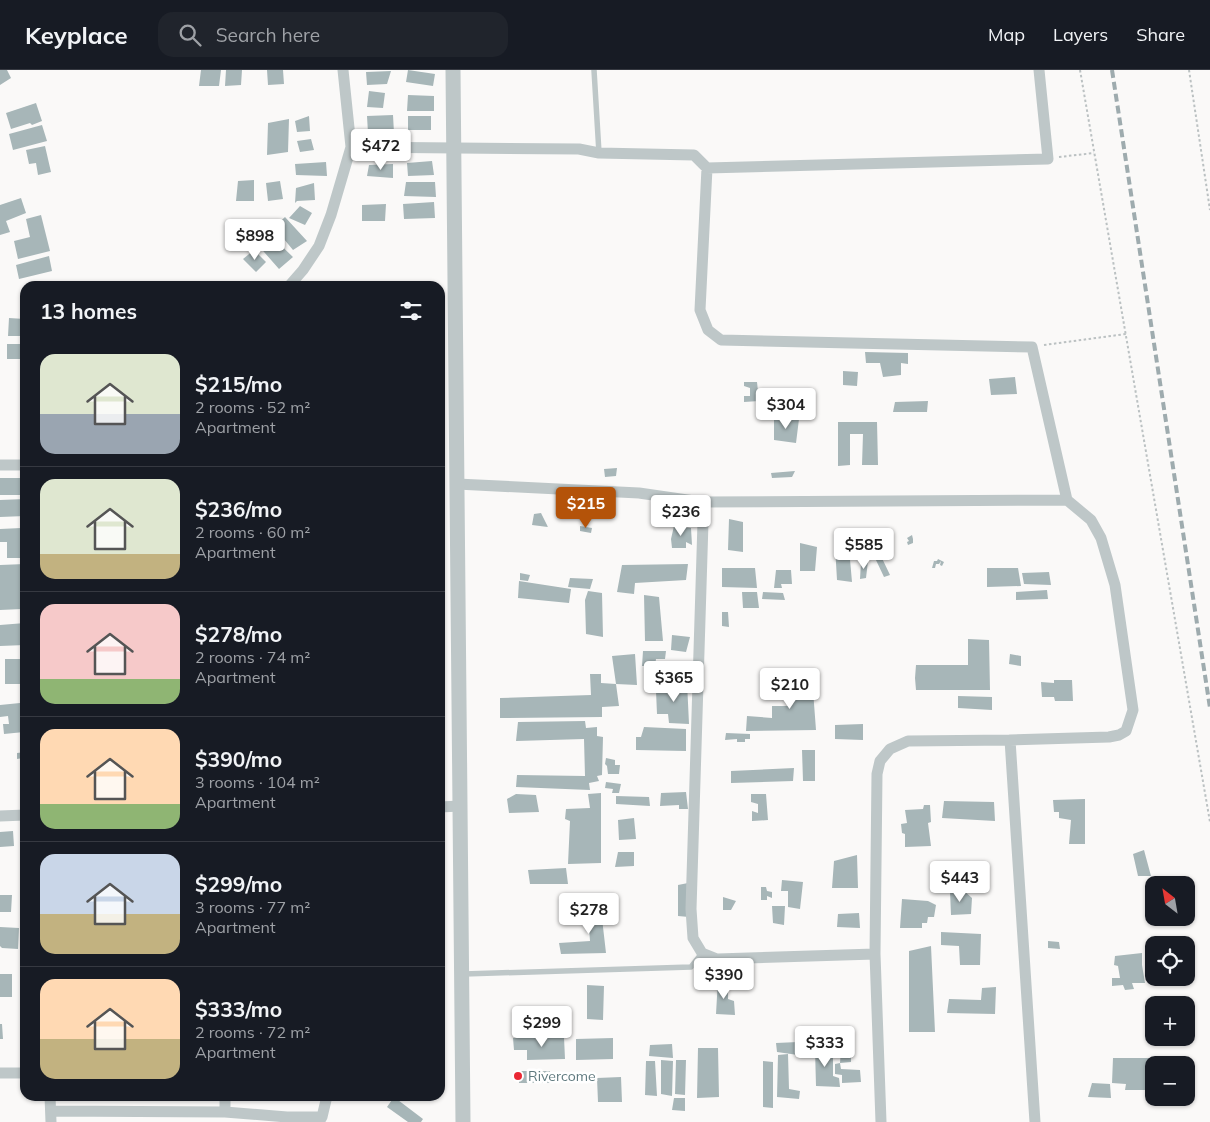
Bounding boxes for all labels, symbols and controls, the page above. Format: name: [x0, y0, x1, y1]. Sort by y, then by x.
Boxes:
search box: [158, 12, 508, 57]
text: Keyplace: [25, 20, 128, 50]
icon: search: [176, 21, 204, 49]
text: Search here: [216, 23, 320, 47]
text: Map: [988, 23, 1025, 46]
text: Layers: [1053, 23, 1108, 46]
text: Share: [1136, 23, 1185, 46]
pin: $472: [351, 128, 411, 171]
text: $472: [362, 135, 400, 155]
pin: $898: [225, 218, 285, 261]
text: $898: [236, 225, 274, 245]
icon: filters: [397, 297, 425, 325]
text: 13 homes: [40, 298, 137, 324]
text: $215/mo: [195, 371, 282, 397]
icon: home: [80, 374, 140, 434]
pin: $304: [756, 388, 816, 430]
text: $304: [767, 394, 805, 414]
text: 2 rooms · 52 m²: [195, 397, 310, 417]
text: Apartment: [195, 417, 276, 437]
pin: $215: [556, 486, 616, 529]
text: $215: [567, 493, 605, 513]
pin: $236: [651, 494, 711, 537]
text: $236/mo: [195, 496, 282, 522]
icon: home: [80, 499, 140, 559]
text: $236: [662, 501, 700, 521]
text: 2 rooms · 60 m²: [195, 522, 310, 542]
pin: $585: [834, 528, 894, 570]
text: $585: [845, 534, 883, 554]
text: Apartment: [195, 542, 276, 562]
text: $278/mo: [195, 621, 282, 647]
icon: home: [80, 624, 140, 684]
text: 2 rooms · 74 m²: [195, 647, 310, 667]
pin: $365: [644, 660, 704, 703]
text: Apartment: [195, 667, 276, 687]
text: $365: [655, 667, 693, 687]
pin: $210: [760, 668, 820, 710]
text: $210: [771, 674, 809, 694]
text: $390/mo: [195, 746, 282, 772]
icon: home: [80, 749, 140, 809]
text: 3 rooms · 104 m²: [195, 772, 320, 792]
text: Apartment: [195, 792, 276, 812]
pin: $443: [930, 860, 990, 903]
text: $443: [941, 867, 979, 887]
text: $299/mo: [195, 871, 282, 897]
icon: home: [80, 874, 140, 934]
north arrow: [1145, 876, 1195, 926]
map controls: [1145, 876, 1195, 1106]
pin: $278: [559, 892, 619, 935]
text: 3 rooms · 77 m²: [195, 897, 310, 917]
text: $278: [570, 899, 608, 919]
text: Apartment: [195, 917, 276, 937]
button: locate: [1145, 936, 1195, 986]
pin: $390: [694, 958, 754, 1000]
text: $390: [705, 964, 743, 984]
text: $333/mo: [195, 996, 282, 1022]
button: +: [1145, 996, 1195, 1046]
icon: home: [80, 999, 140, 1059]
pin: $299: [512, 1006, 572, 1048]
text: $299: [523, 1012, 561, 1032]
text: 2 rooms · 72 m²: [195, 1022, 310, 1042]
pin: $333: [795, 1026, 855, 1068]
text: $333: [806, 1032, 844, 1052]
text: Apartment: [195, 1042, 276, 1062]
button: −: [1145, 1056, 1195, 1106]
place label: Rivercome: [528, 1067, 596, 1085]
marker: Rivercome: [512, 1070, 524, 1082]

